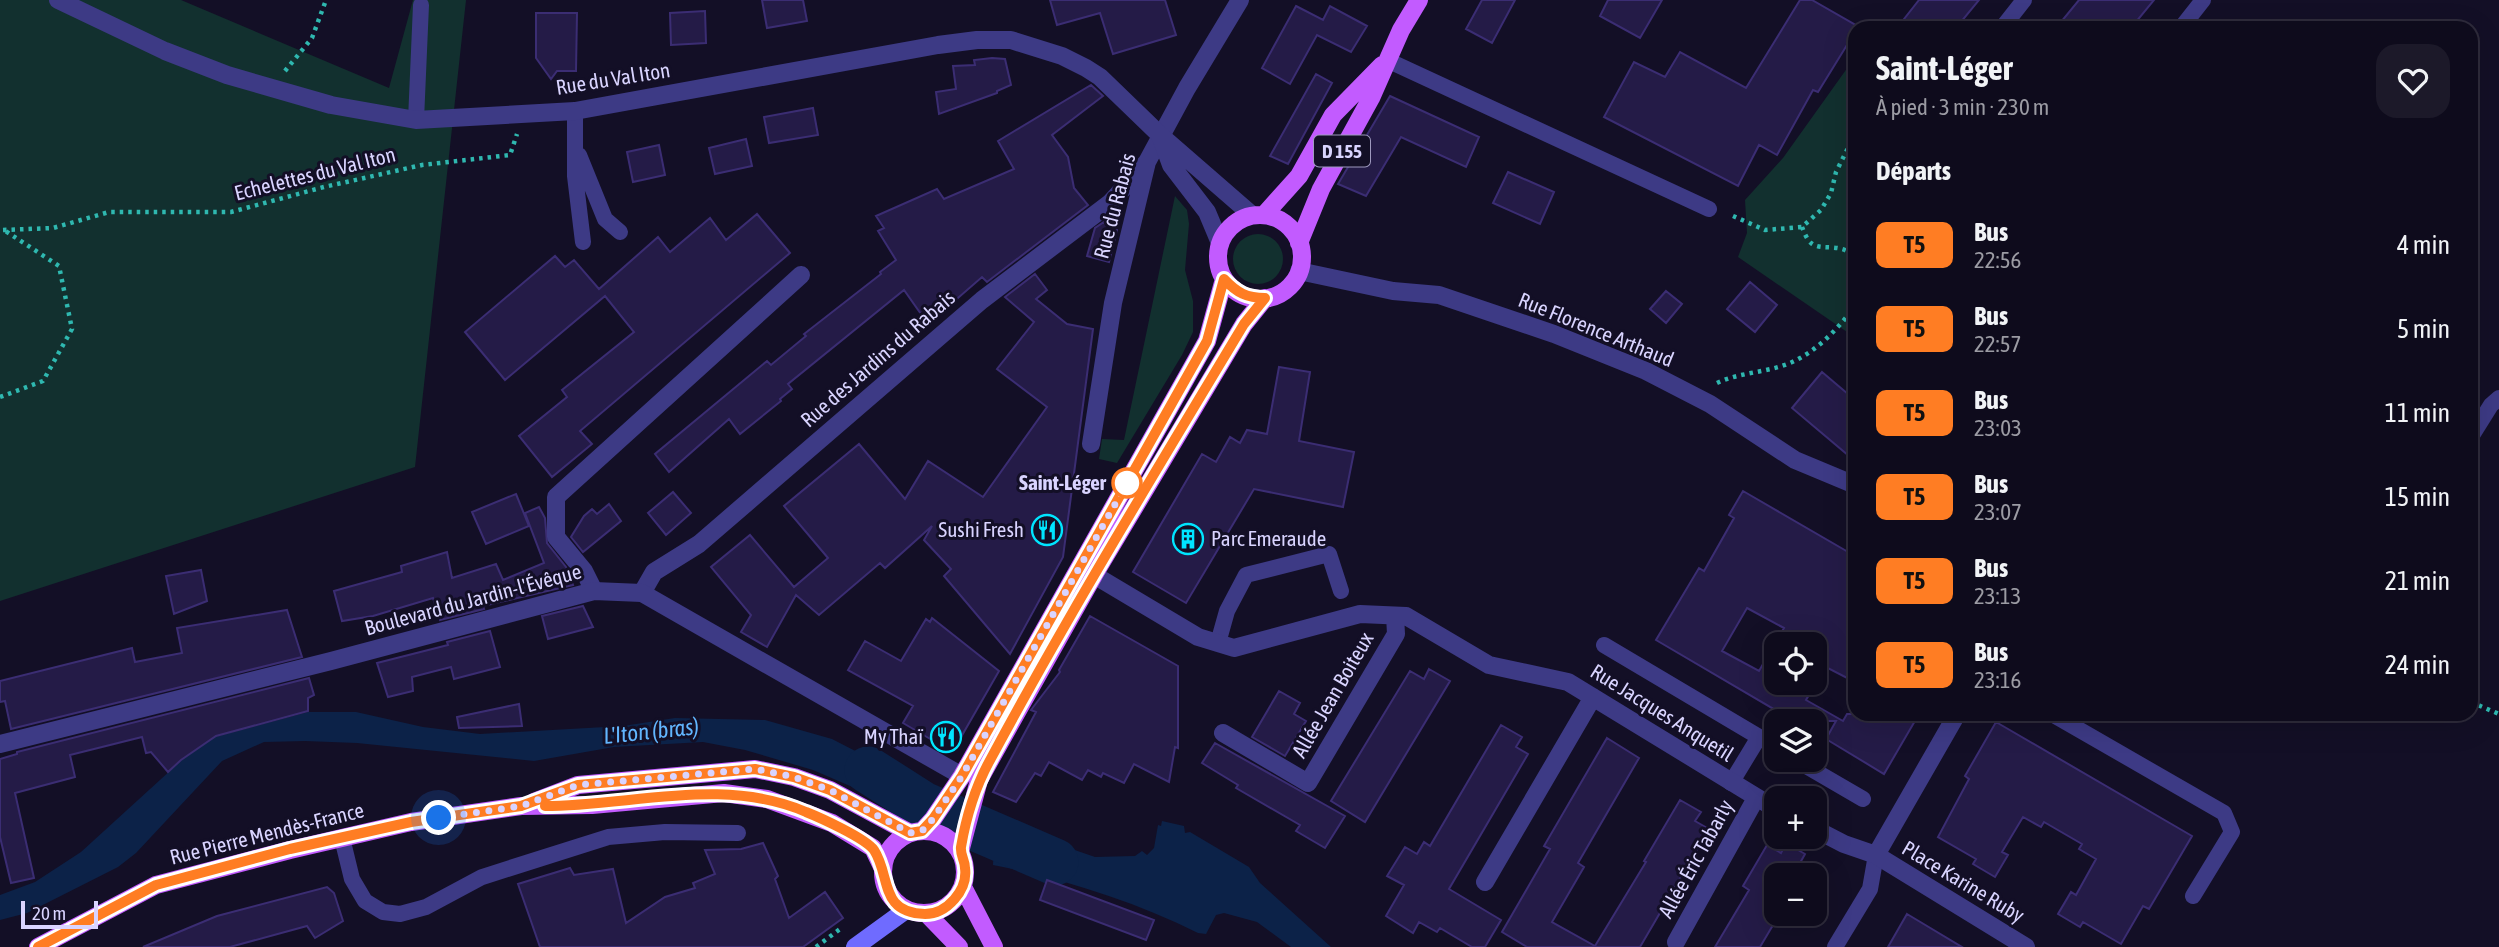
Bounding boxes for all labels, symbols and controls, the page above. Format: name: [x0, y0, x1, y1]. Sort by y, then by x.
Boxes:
button: heart: [2376, 44, 2450, 118]
text: Saint-Léger: [1876, 49, 2013, 87]
street label: Rue du Val Iton: [554, 57, 672, 99]
text: À pied · 3 min · 230 m: [1876, 94, 2049, 120]
road number: D 155: [1314, 136, 1370, 167]
street label: Echelettes du Val Iton: [232, 141, 398, 205]
street label: Rue du Rabais: [1088, 150, 1140, 261]
text: Départs: [1876, 156, 1951, 186]
text: Bus: [1974, 217, 2008, 247]
text: 4 min: [2397, 230, 2450, 260]
text: T5: [1904, 231, 1925, 258]
text: 22:56: [1974, 247, 2021, 273]
street label: Rue des Jardins du Rabais: [796, 285, 959, 432]
street label: Rue Florence Arthaud: [1515, 287, 1677, 371]
text: Bus: [1974, 301, 2008, 331]
text: 5 min: [2397, 314, 2450, 344]
text: T5: [1904, 315, 1925, 342]
text: 22:57: [1974, 331, 2021, 357]
text: Bus: [1974, 385, 2008, 415]
text: 11 min: [2385, 398, 2450, 428]
text: T5: [1904, 399, 1925, 426]
text: 23:03: [1974, 415, 2022, 441]
marker: Saint-Léger: [1112, 468, 1142, 498]
text: Bus: [1974, 469, 2008, 499]
place label: Saint-Léger: [1019, 470, 1107, 494]
text: 15 min: [2385, 482, 2450, 512]
text: T5: [1904, 483, 1925, 510]
text: 23:07: [1974, 499, 2022, 525]
restaurant icon: Sushi Fresh: [1030, 513, 1064, 547]
place label: Sushi Fresh: [938, 517, 1024, 541]
building icon: Parc Emeraude: [1171, 522, 1205, 556]
place label: Parc Emeraude: [1211, 526, 1326, 550]
text: Bus: [1974, 553, 2008, 583]
street label: Boulevard du Jardin-l'Évêque: [362, 559, 584, 640]
text: 21 min: [2385, 566, 2450, 596]
text: T5: [1904, 567, 1925, 594]
text: 23:13: [1974, 583, 2021, 609]
street label: Allée Jean Boiteux: [1287, 627, 1378, 761]
map controls: [1764, 632, 1827, 926]
button: locate: [1764, 632, 1827, 695]
text: Bus: [1974, 637, 2008, 667]
text: 24 min: [2385, 650, 2450, 680]
text: T5: [1904, 651, 1925, 678]
street label: Rue Jacques Anquetil: [1587, 659, 1739, 766]
text: 23:16: [1974, 667, 2021, 693]
button: layers: [1764, 709, 1827, 772]
water label: L'Iton (bras): [602, 713, 700, 749]
restaurant icon: My Thaï: [929, 720, 963, 754]
place label: My Thaï: [864, 724, 923, 748]
button: +: [1764, 786, 1827, 849]
street label: Allée Éric Tabarly: [1653, 795, 1738, 922]
street label: Rue Pierre Mendès-France: [167, 797, 366, 869]
your location: [421, 800, 456, 835]
street label: Place Karine Ruby: [1898, 835, 2029, 927]
button: −: [1764, 863, 1827, 926]
scale bar: [21, 898, 98, 930]
text: 20 m: [32, 902, 66, 924]

